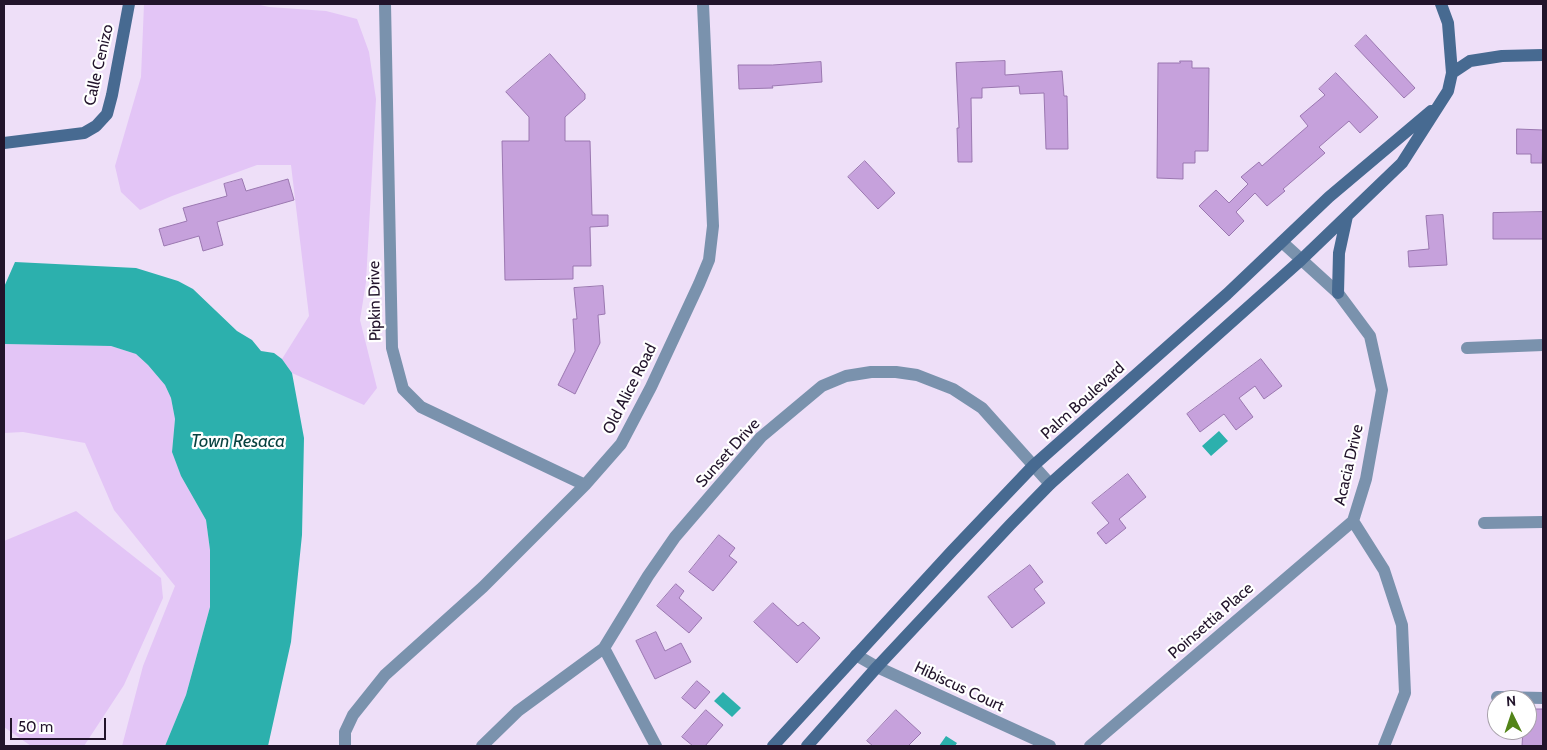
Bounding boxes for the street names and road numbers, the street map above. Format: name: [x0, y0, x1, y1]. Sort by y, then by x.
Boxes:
street label: Calle Cenizo: [80, 22, 118, 108]
street label: Pipkin Drive: [365, 261, 385, 341]
street label: Old Alice Road: [599, 341, 661, 437]
street label: Palm Boulevard: [1037, 358, 1129, 444]
street label: Sunset Drive: [692, 415, 764, 491]
street label: Acacia Drive: [1330, 423, 1368, 507]
street label: Poinsettia Place: [1165, 579, 1257, 663]
street label: Hibiscus Court: [911, 658, 1007, 716]

